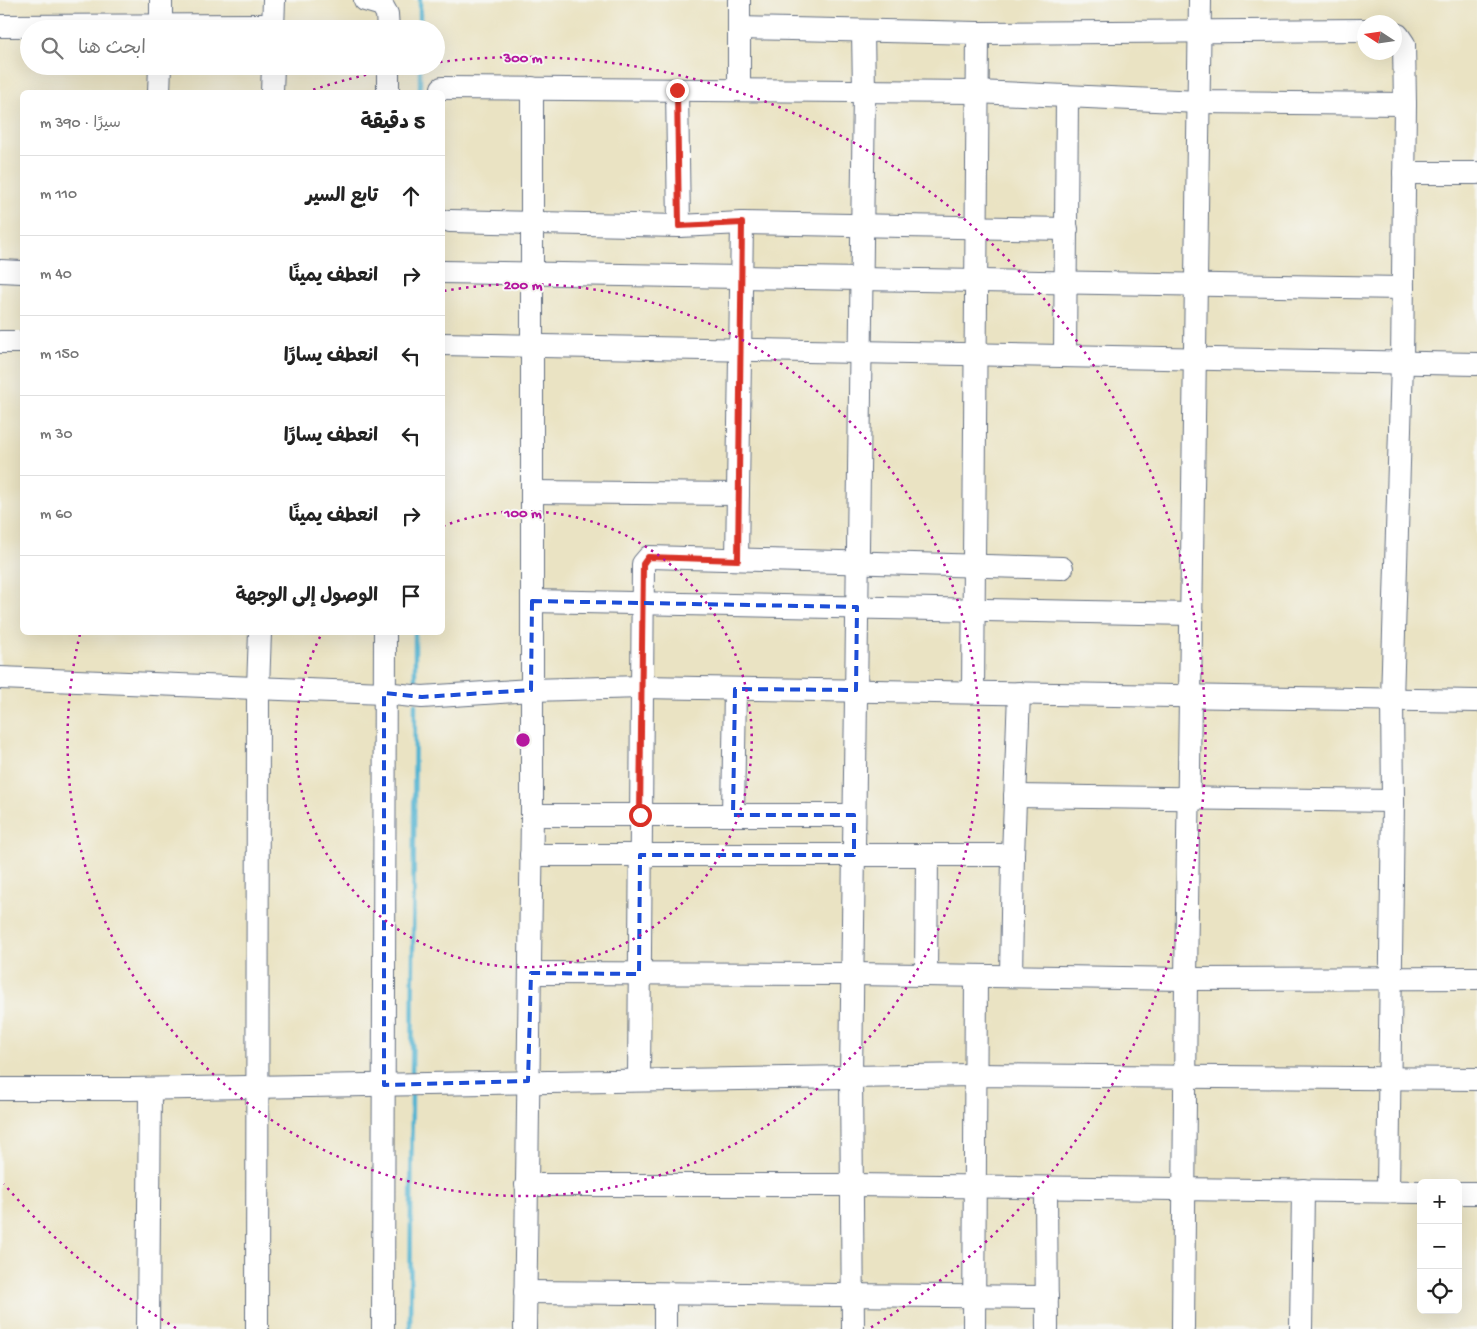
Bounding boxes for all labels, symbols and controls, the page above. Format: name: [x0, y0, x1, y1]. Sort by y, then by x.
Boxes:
north arrow: [1357, 15, 1402, 60]
search box: [20, 20, 445, 75]
icon: search: [38, 34, 66, 62]
text: ابحث هنا: [78, 38, 146, 61]
text: 300 m: [502, 50, 543, 68]
route end: [666, 79, 689, 102]
text: 5 دقيقة: [361, 112, 425, 137]
text: سيرًا · 390 m: [40, 115, 121, 134]
icon: ahead: [397, 182, 425, 210]
text: 110 m: [40, 186, 77, 205]
text: تابع السير: [306, 186, 378, 209]
icon: right: [397, 262, 425, 290]
text: 40 m: [40, 266, 72, 285]
text: انعطف يمينًا: [289, 266, 378, 289]
text: 200 m: [504, 277, 543, 295]
icon: left: [397, 342, 425, 370]
text: 150 m: [40, 346, 79, 365]
text: انعطف يسارًا: [284, 346, 378, 369]
icon: left: [397, 422, 425, 450]
text: 30 m: [40, 426, 73, 445]
text: انعطف يسارًا: [284, 426, 378, 449]
icon: right: [397, 502, 425, 530]
text: 100 m: [503, 505, 542, 523]
text: 60 m: [40, 506, 72, 525]
text: انعطف يمينًا: [289, 506, 378, 529]
icon: arrive: [397, 582, 425, 610]
text: الوصول إلى الوجهة: [235, 586, 378, 609]
centre of rings: [514, 731, 532, 749]
route start: [629, 804, 652, 827]
map controls: [1417, 1179, 1462, 1314]
button: +: [1417, 1179, 1462, 1224]
button: −: [1417, 1224, 1462, 1269]
button: locate: [1417, 1269, 1462, 1314]

